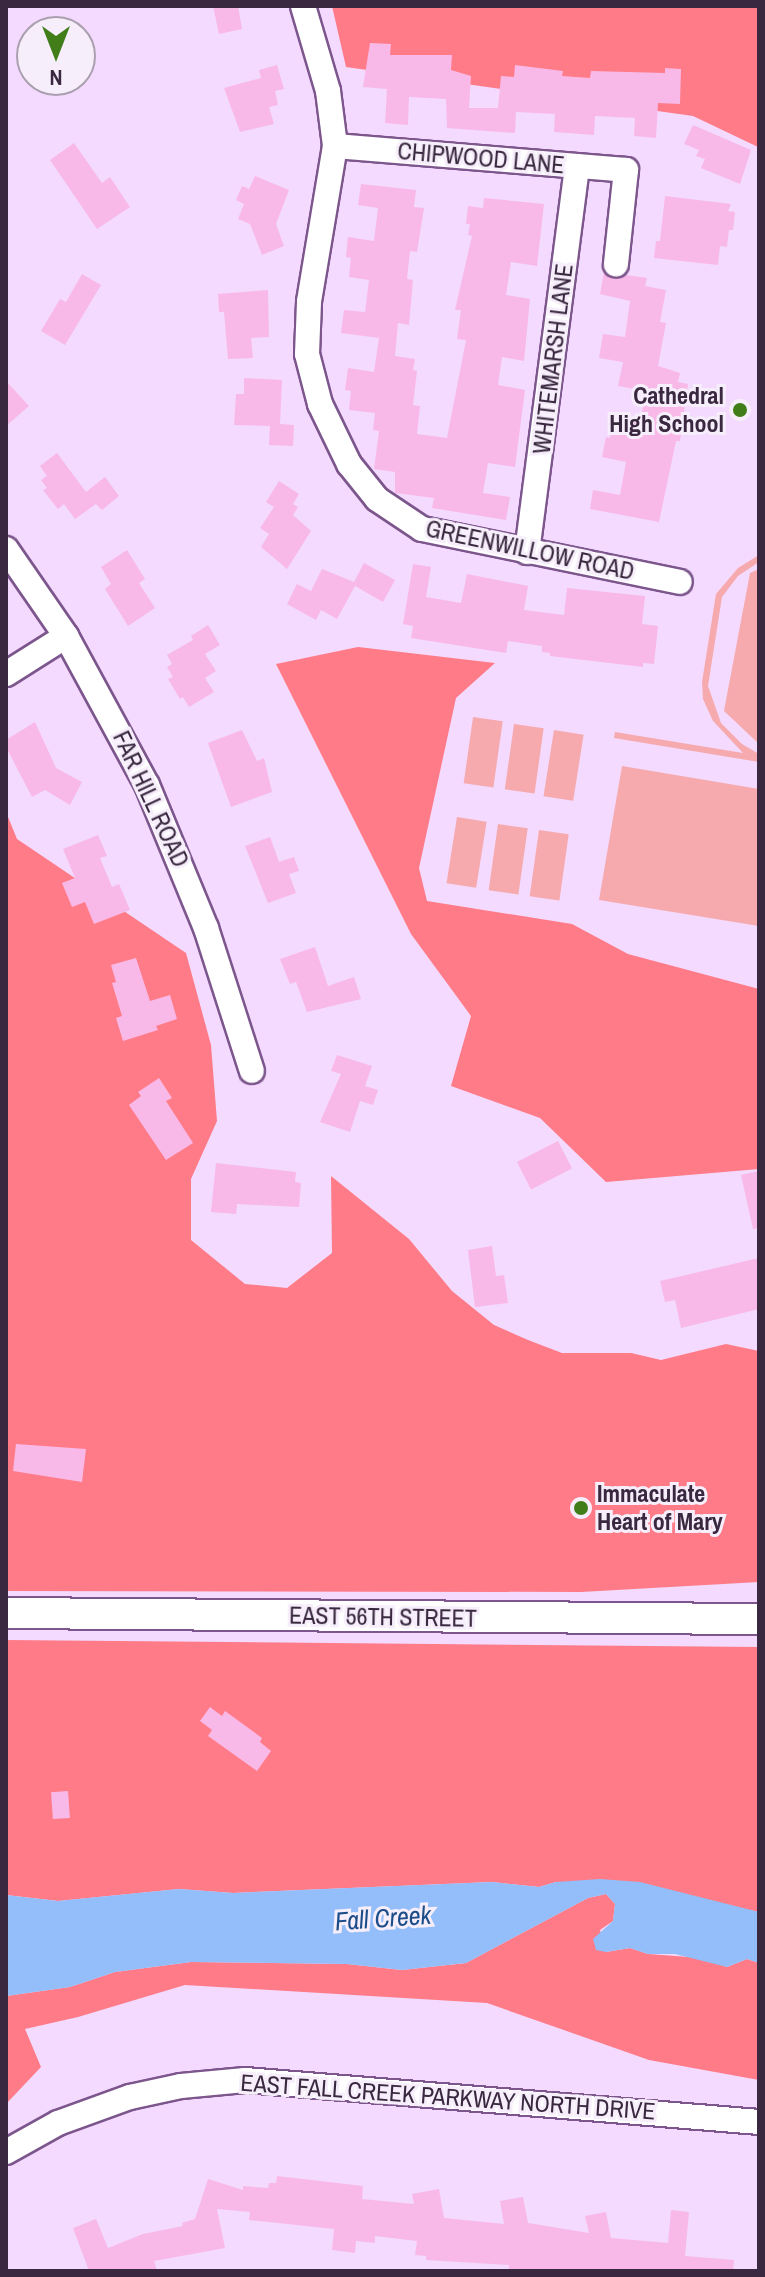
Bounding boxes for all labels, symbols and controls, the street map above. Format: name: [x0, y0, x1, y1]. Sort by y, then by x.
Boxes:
north arrow: [16, 16, 96, 96]
text: N: [49, 63, 63, 93]
street label: CHIPWOOD LANE: [396, 136, 566, 180]
street label: WHITEMARSH LANE: [527, 262, 579, 456]
place label: Cathedral High School: [609, 382, 724, 438]
marker: Cathedral High School: [731, 401, 749, 419]
street label: GREENWILLOW ROAD: [423, 514, 637, 586]
street label: FAR HILL ROAD: [107, 726, 195, 872]
place label: Immaculate Heart of Mary: [597, 1480, 723, 1536]
marker: Immaculate Heart of Mary: [572, 1499, 590, 1517]
street label: EAST 56TH STREET: [289, 1601, 477, 1633]
water label: Fall Creek: [334, 1899, 432, 1937]
street label: EAST FALL CREEK PARKWAY NORTH DRIVE: [239, 2068, 657, 2126]

